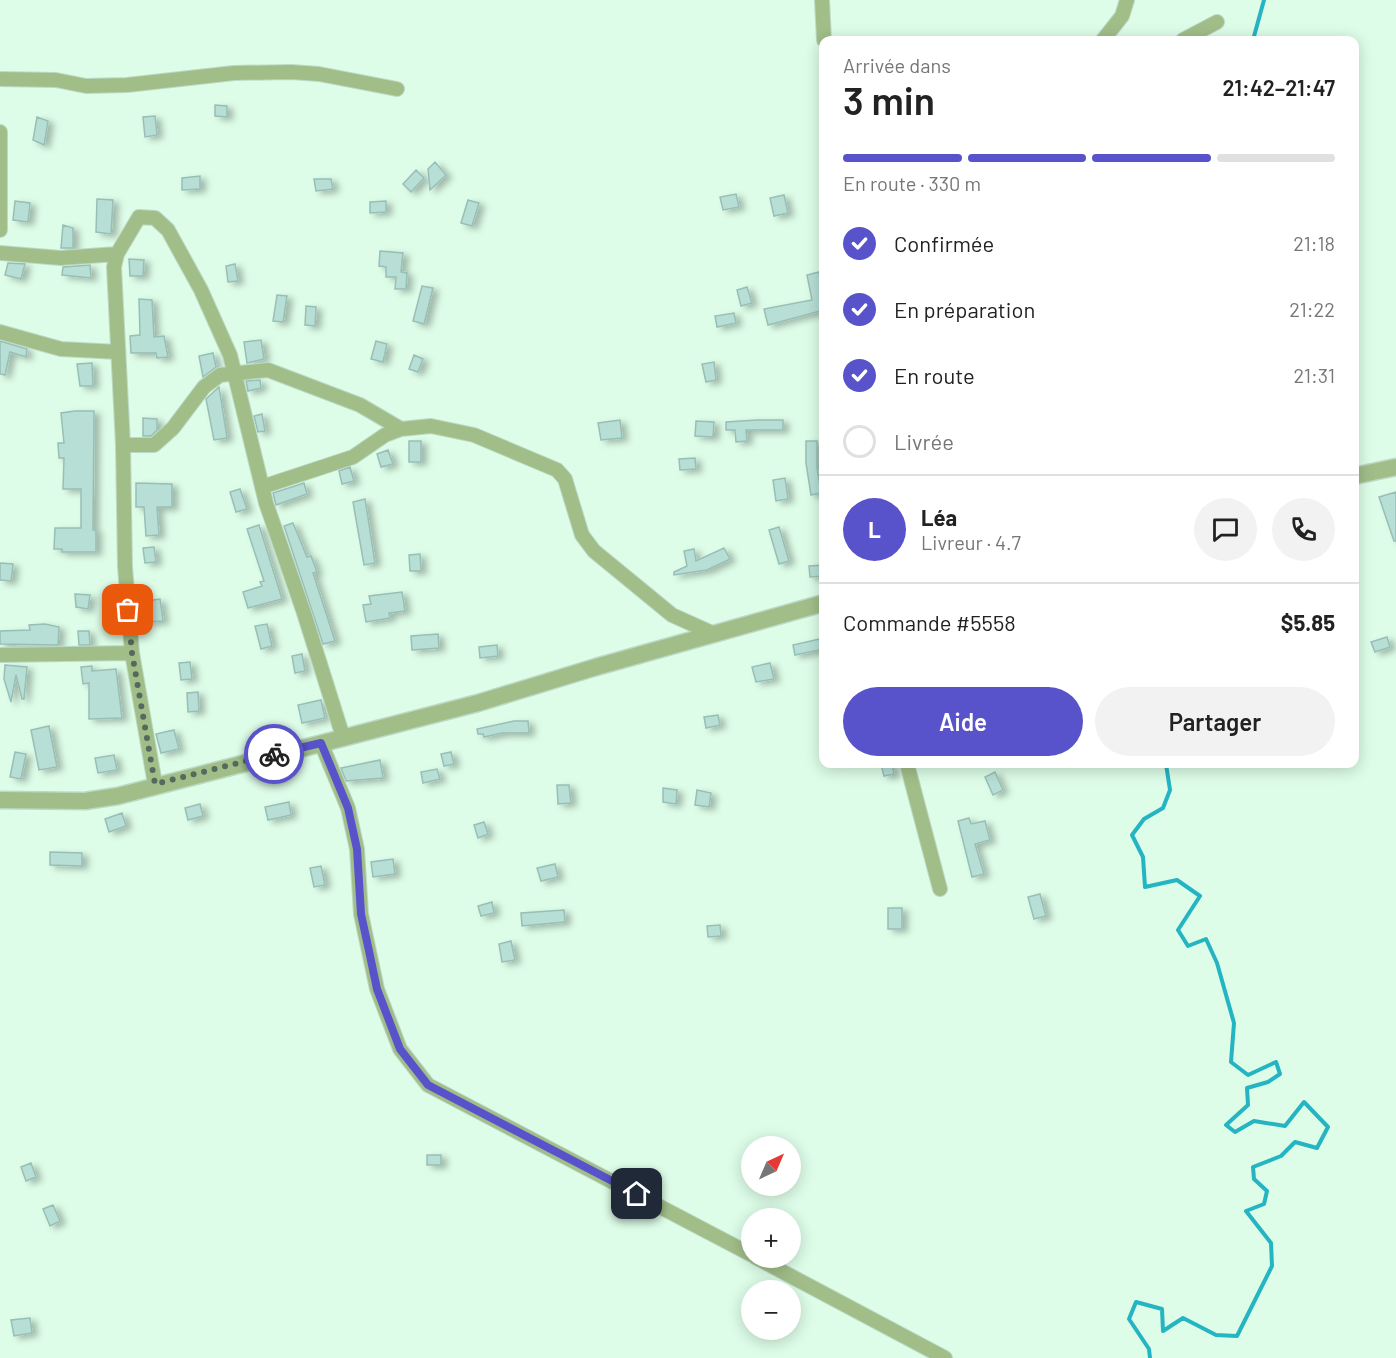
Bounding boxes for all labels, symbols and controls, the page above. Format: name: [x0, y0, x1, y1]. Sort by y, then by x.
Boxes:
text: Arrivée dans: [843, 53, 951, 77]
text: 21:42–21:47: [1222, 74, 1335, 100]
text: 3 min: [843, 76, 935, 123]
text: En route · 330 m: [843, 171, 981, 195]
icon: check: [843, 227, 876, 260]
text: Confirmée: [894, 230, 994, 256]
text: 21:18: [1293, 231, 1335, 255]
icon: check: [843, 293, 876, 326]
text: En préparation: [894, 296, 1035, 322]
text: 21:22: [1289, 297, 1335, 321]
icon: check: [843, 359, 876, 392]
text: En route: [894, 362, 975, 388]
text: 21:31: [1294, 363, 1335, 387]
text: Livrée: [894, 428, 954, 454]
button: chat: [1194, 498, 1257, 561]
button: phone: [1272, 498, 1335, 561]
text: Léa: [921, 504, 957, 530]
text: L: [868, 516, 881, 542]
text: Livreur · 4.7: [921, 530, 1021, 554]
pin: [102, 584, 153, 635]
icon: bag: [111, 593, 144, 626]
text: Commande #5558: [843, 609, 1016, 635]
text: $5.85: [1281, 609, 1335, 635]
button: Aide: [843, 687, 1083, 756]
button: Partager: [1095, 687, 1335, 756]
courier: [244, 724, 304, 784]
icon: bike: [258, 738, 291, 771]
north arrow: [741, 1136, 801, 1196]
map controls: [741, 1136, 801, 1340]
pin: [611, 1168, 662, 1219]
icon: home: [620, 1177, 653, 1210]
button: +: [741, 1208, 801, 1268]
button: −: [741, 1280, 801, 1340]

